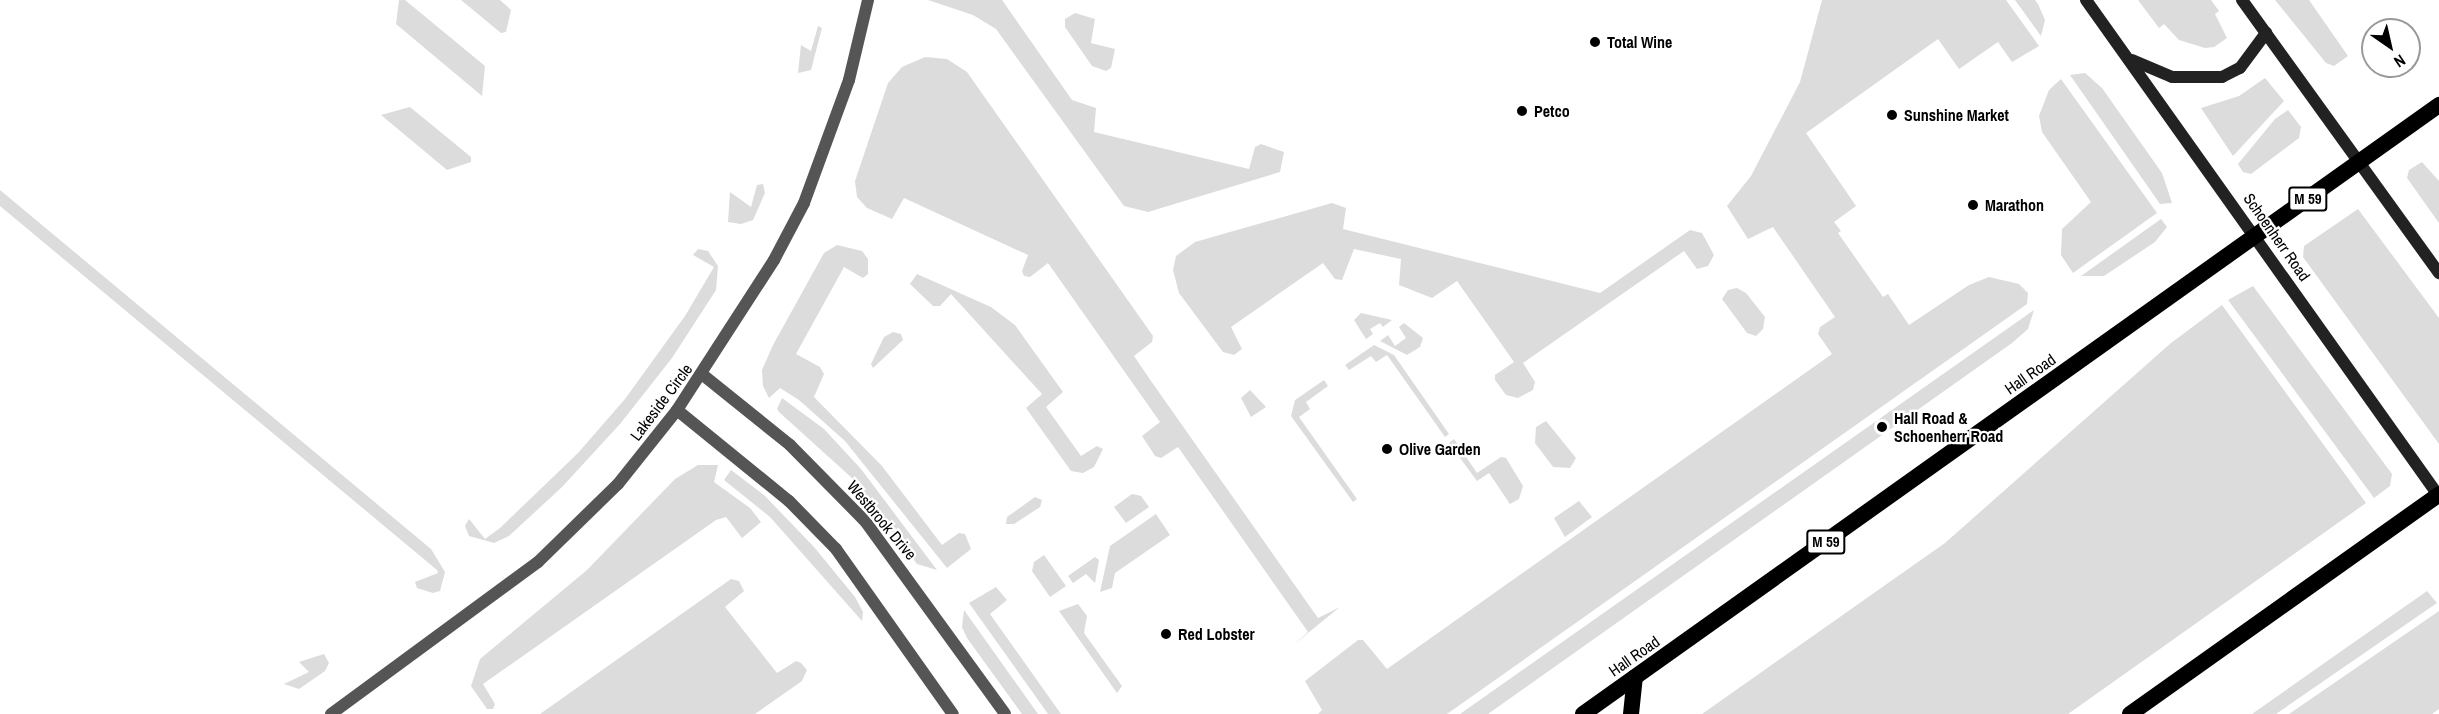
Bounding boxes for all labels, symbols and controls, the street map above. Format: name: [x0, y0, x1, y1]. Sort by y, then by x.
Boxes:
north arrow: [2361, 18, 2421, 78]
place label: Total Wine: [1607, 32, 1672, 52]
marker: Total Wine: [1588, 35, 1602, 49]
text: N: [2390, 49, 2410, 73]
place label: Petco: [1534, 101, 1570, 121]
marker: Petco: [1515, 104, 1529, 118]
place label: Sunshine Market: [1904, 105, 2009, 125]
marker: Sunshine Market: [1885, 108, 1899, 122]
road number: M 59: [2287, 187, 2329, 211]
street label: Schoenherr Road: [2240, 189, 2314, 285]
place label: Marathon: [1985, 195, 2044, 215]
marker: Marathon: [1966, 198, 1980, 212]
street label: Hall Road: [2001, 350, 2059, 398]
street label: Lakeside Circle: [626, 360, 696, 444]
place label: Hall Road & Schoenherr Road: [1894, 408, 2003, 446]
marker: Hall Road & Schoenherr Road: [1875, 420, 1889, 434]
place label: Olive Garden: [1399, 439, 1481, 459]
marker: Olive Garden: [1380, 442, 1394, 456]
street label: Westbrook Drive: [843, 476, 921, 564]
road number: M 59: [1805, 530, 1847, 554]
place label: Red Lobster: [1178, 624, 1255, 644]
marker: Red Lobster: [1159, 627, 1173, 641]
street label: Hall Road: [1605, 632, 1663, 680]

